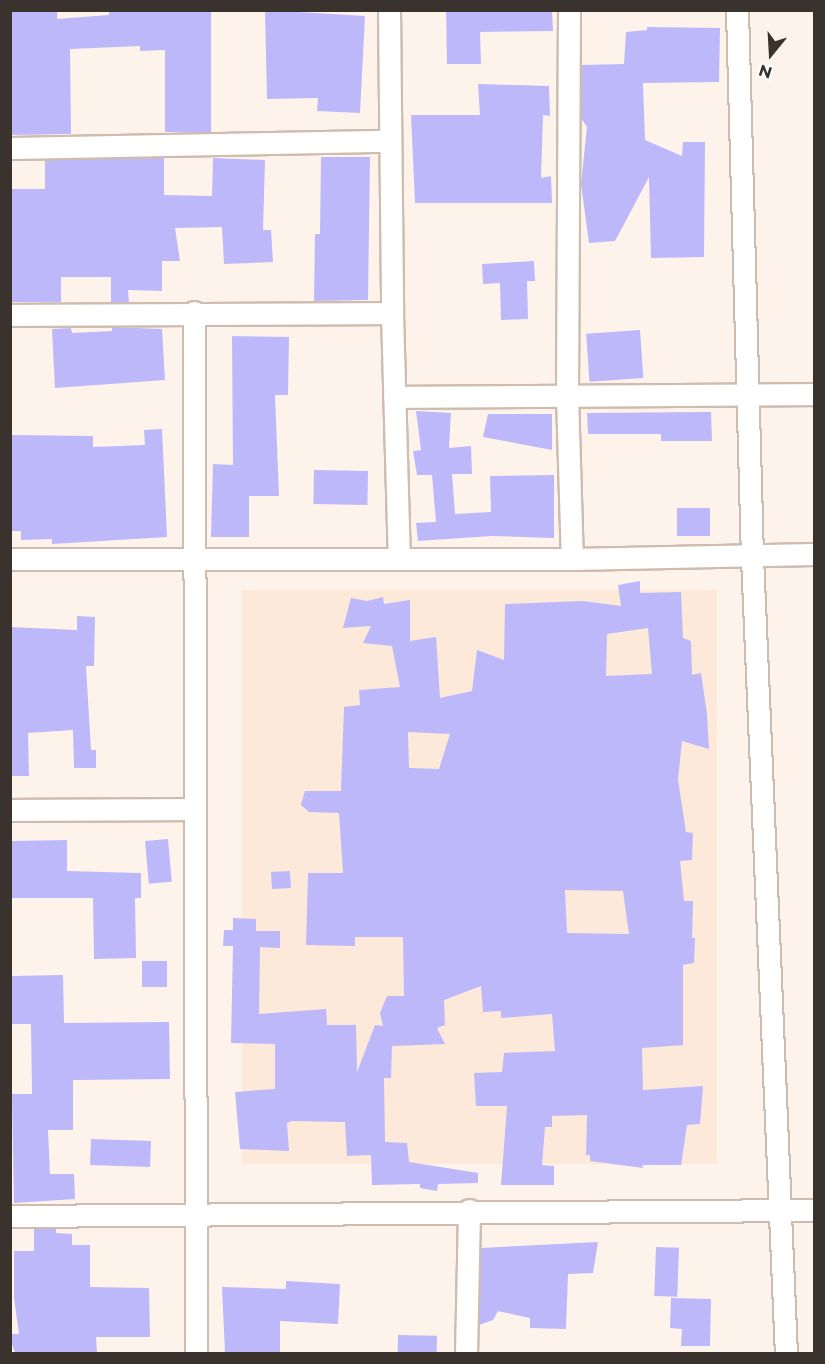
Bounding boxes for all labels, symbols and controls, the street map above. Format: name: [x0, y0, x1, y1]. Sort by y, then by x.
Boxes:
north arrow: [741, 24, 801, 84]
text: N: [756, 61, 774, 83]

